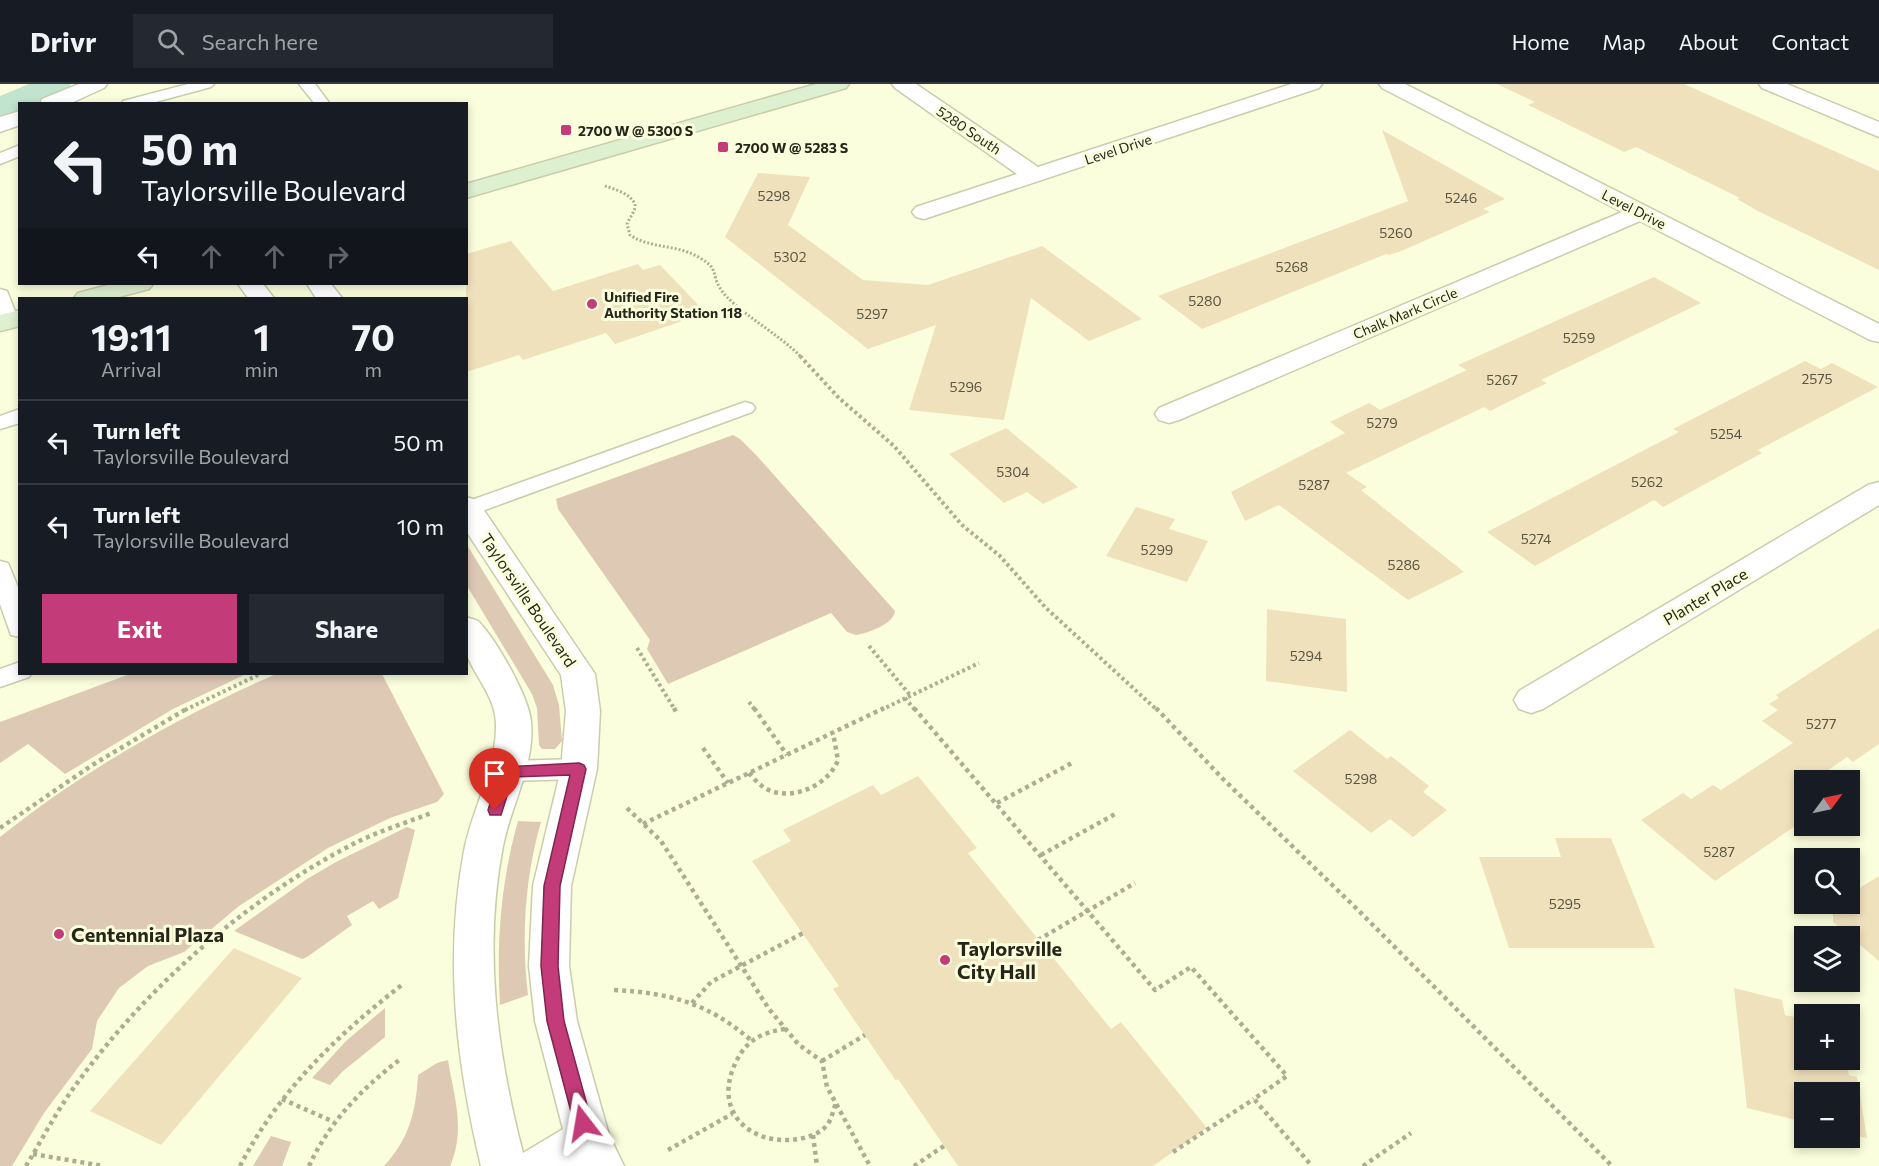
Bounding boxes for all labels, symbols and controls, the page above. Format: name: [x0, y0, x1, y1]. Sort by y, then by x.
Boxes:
search box: [133, 14, 553, 68]
text: Drivr: [30, 24, 97, 58]
icon: search: [154, 25, 187, 58]
text: Search here: [202, 28, 318, 55]
text: Home: [1512, 29, 1569, 54]
text: Map: [1602, 29, 1646, 54]
text: About: [1679, 29, 1738, 54]
text: Contact: [1771, 29, 1849, 54]
street label: 5280 South: [933, 102, 1005, 158]
text: 50 m: [141, 122, 238, 174]
place label: 2700 W @ 5300 S: [578, 122, 693, 139]
marker: 2700 W @ 5300 S: [559, 123, 573, 137]
icon: left: [42, 126, 120, 204]
street label: Level Drive: [1082, 130, 1154, 168]
place label: 2700 W @ 5283 S: [735, 139, 848, 156]
marker: 2700 W @ 5283 S: [716, 140, 730, 154]
text: Taylorsville Boulevard: [141, 174, 406, 207]
street label: Level Drive: [1599, 186, 1669, 232]
house number: 5298: [758, 187, 790, 204]
house number: 5246: [1445, 189, 1477, 206]
house number: 5260: [1379, 224, 1413, 241]
icon: left: [132, 240, 165, 273]
icon: ahead: [195, 240, 228, 273]
icon: ahead: [258, 240, 291, 273]
icon: right: [321, 240, 354, 273]
house number: 5302: [774, 248, 807, 265]
house number: 5268: [1276, 258, 1308, 275]
street label: Chalk Mark Circle: [1350, 283, 1460, 343]
place label: Unified Fire Authority Station 118: [604, 288, 742, 321]
house number: 5280: [1188, 292, 1222, 309]
marker: Unified Fire Authority Station 118: [585, 297, 599, 311]
house number: 5297: [856, 305, 888, 322]
text: 19:11: [91, 314, 172, 358]
text: 1: [253, 314, 270, 358]
text: 70: [352, 314, 395, 358]
house number: 5259: [1563, 329, 1595, 346]
text: Arrival: [101, 357, 162, 381]
text: min: [245, 357, 279, 381]
text: m: [365, 357, 382, 381]
house number: 2575: [1801, 370, 1833, 387]
house number: 5267: [1486, 371, 1518, 388]
house number: 5296: [950, 378, 982, 395]
house number: 5279: [1366, 414, 1398, 431]
text: Turn left: [93, 417, 180, 444]
house number: 5254: [1710, 425, 1743, 442]
icon: left: [42, 426, 75, 459]
text: 50 m: [394, 429, 444, 456]
text: Taylorsville Boulevard: [93, 444, 289, 468]
house number: 5304: [996, 463, 1030, 480]
house number: 5262: [1631, 473, 1663, 490]
house number: 5287: [1298, 476, 1330, 493]
text: Turn left: [93, 501, 180, 528]
icon: left: [42, 510, 75, 543]
text: 10 m: [397, 513, 444, 540]
text: Taylorsville Boulevard: [93, 528, 289, 552]
street label: Taylorsville Boulevard: [477, 530, 581, 670]
house number: 5274: [1521, 530, 1552, 547]
house number: 5299: [1141, 541, 1173, 558]
house number: 5286: [1388, 556, 1420, 573]
street label: Planter Place: [1659, 563, 1751, 629]
button: Exit: [42, 594, 237, 663]
button: Share: [249, 594, 444, 663]
house number: 5294: [1290, 647, 1323, 664]
house number: 5277: [1806, 715, 1836, 732]
pin: [469, 748, 520, 810]
icon: arrive: [478, 757, 511, 790]
house number: 5298: [1345, 770, 1377, 787]
north arrow: [1794, 770, 1860, 836]
map controls: [1794, 770, 1860, 1148]
house number: 5287: [1703, 843, 1735, 860]
button: search: [1794, 848, 1860, 914]
house number: 5295: [1549, 895, 1581, 912]
place label: Centennial Plaza: [71, 922, 224, 946]
button: layers: [1794, 926, 1860, 992]
marker: Centennial Plaza: [52, 927, 66, 941]
place label: Taylorsville City Hall: [957, 936, 1062, 983]
marker: Taylorsville City Hall: [938, 953, 952, 967]
button: +: [1794, 1004, 1860, 1070]
button: −: [1794, 1082, 1860, 1148]
position arrow: [551, 1091, 615, 1155]

